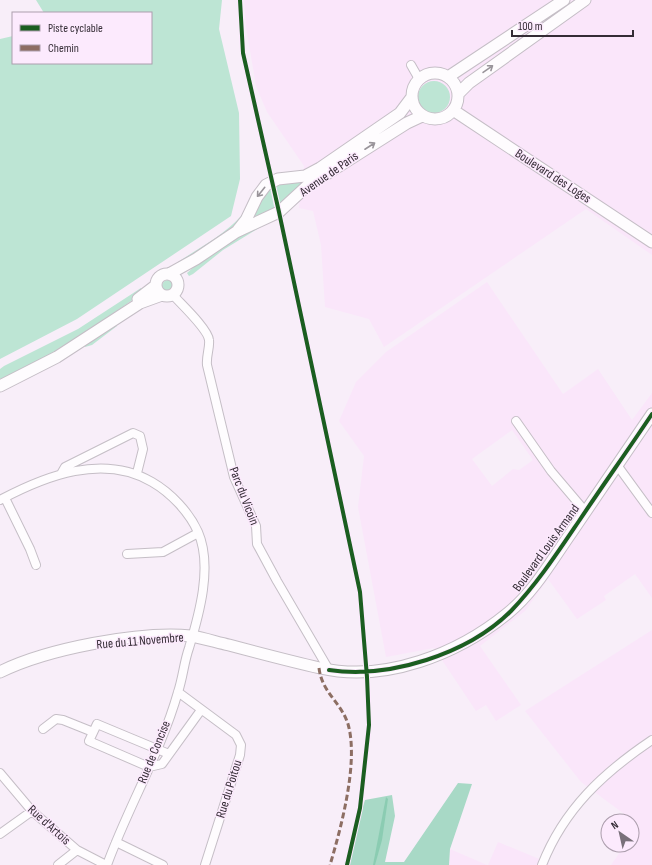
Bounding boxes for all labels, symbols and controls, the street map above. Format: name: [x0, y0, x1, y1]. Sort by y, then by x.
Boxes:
legend: [12, 12, 152, 64]
scale bar: [512, 12, 633, 38]
text: 100 m: [518, 19, 543, 34]
text: Piste cyclable: [48, 21, 103, 36]
text: Chemin: [48, 41, 79, 56]
one-way arrow: [482, 65, 493, 73]
one-way arrow: [364, 142, 376, 150]
street label: Boulevard des Loges: [512, 145, 594, 207]
street label: Avenue de Paris: [296, 148, 362, 201]
one-way arrow: [257, 186, 265, 197]
street label: Parc du Vicoin: [226, 465, 262, 527]
street label: Boulevard Louis Armand: [509, 501, 583, 595]
street label: Rue du 11 Novembre: [96, 629, 184, 653]
street label: Rue de Concise: [134, 718, 174, 786]
street label: Rue du Poitou: [213, 758, 245, 820]
street label: Rue d'Artois: [24, 802, 74, 849]
north arrow: [600, 813, 640, 853]
text: N: [609, 818, 621, 832]

